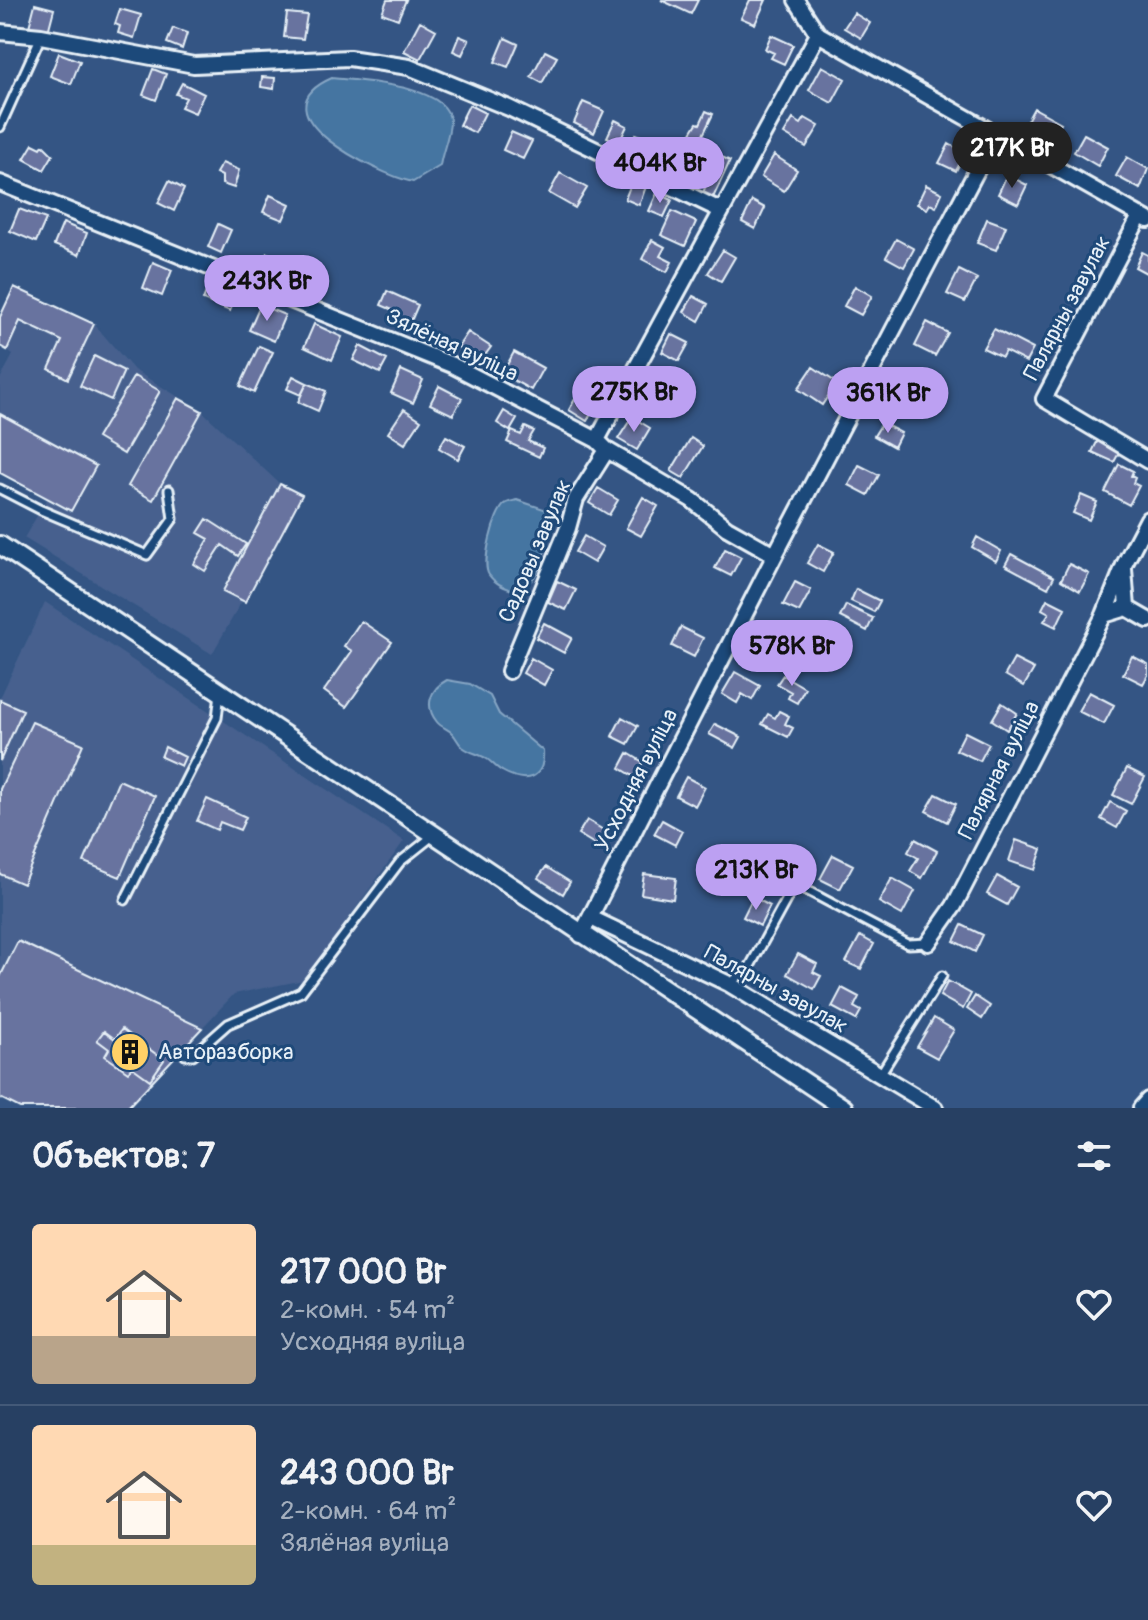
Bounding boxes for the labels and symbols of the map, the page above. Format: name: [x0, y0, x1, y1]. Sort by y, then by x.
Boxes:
pin: 217K Br: [938, 122, 1086, 190]
pin: 404K Br: [586, 137, 734, 205]
street label: Палярны завулак: [1017, 231, 1117, 385]
pin: 243K Br: [193, 255, 341, 323]
street label: Зялёная вуліца: [381, 302, 523, 388]
pin: 275K Br: [560, 366, 708, 434]
pin: 361K Br: [814, 367, 962, 435]
street label: Садовы завулак: [492, 475, 578, 627]
pin: 578K Br: [718, 620, 866, 688]
street label: Палярная вуліца: [952, 696, 1046, 844]
street label: Усходняя вуліца: [588, 704, 684, 856]
pin: 213K Br: [682, 844, 830, 912]
street label: Палярны завулак: [699, 938, 853, 1040]
building icon: Авторазборка: [109, 1031, 151, 1073]
place label: Авторазборка: [158, 1038, 294, 1066]

